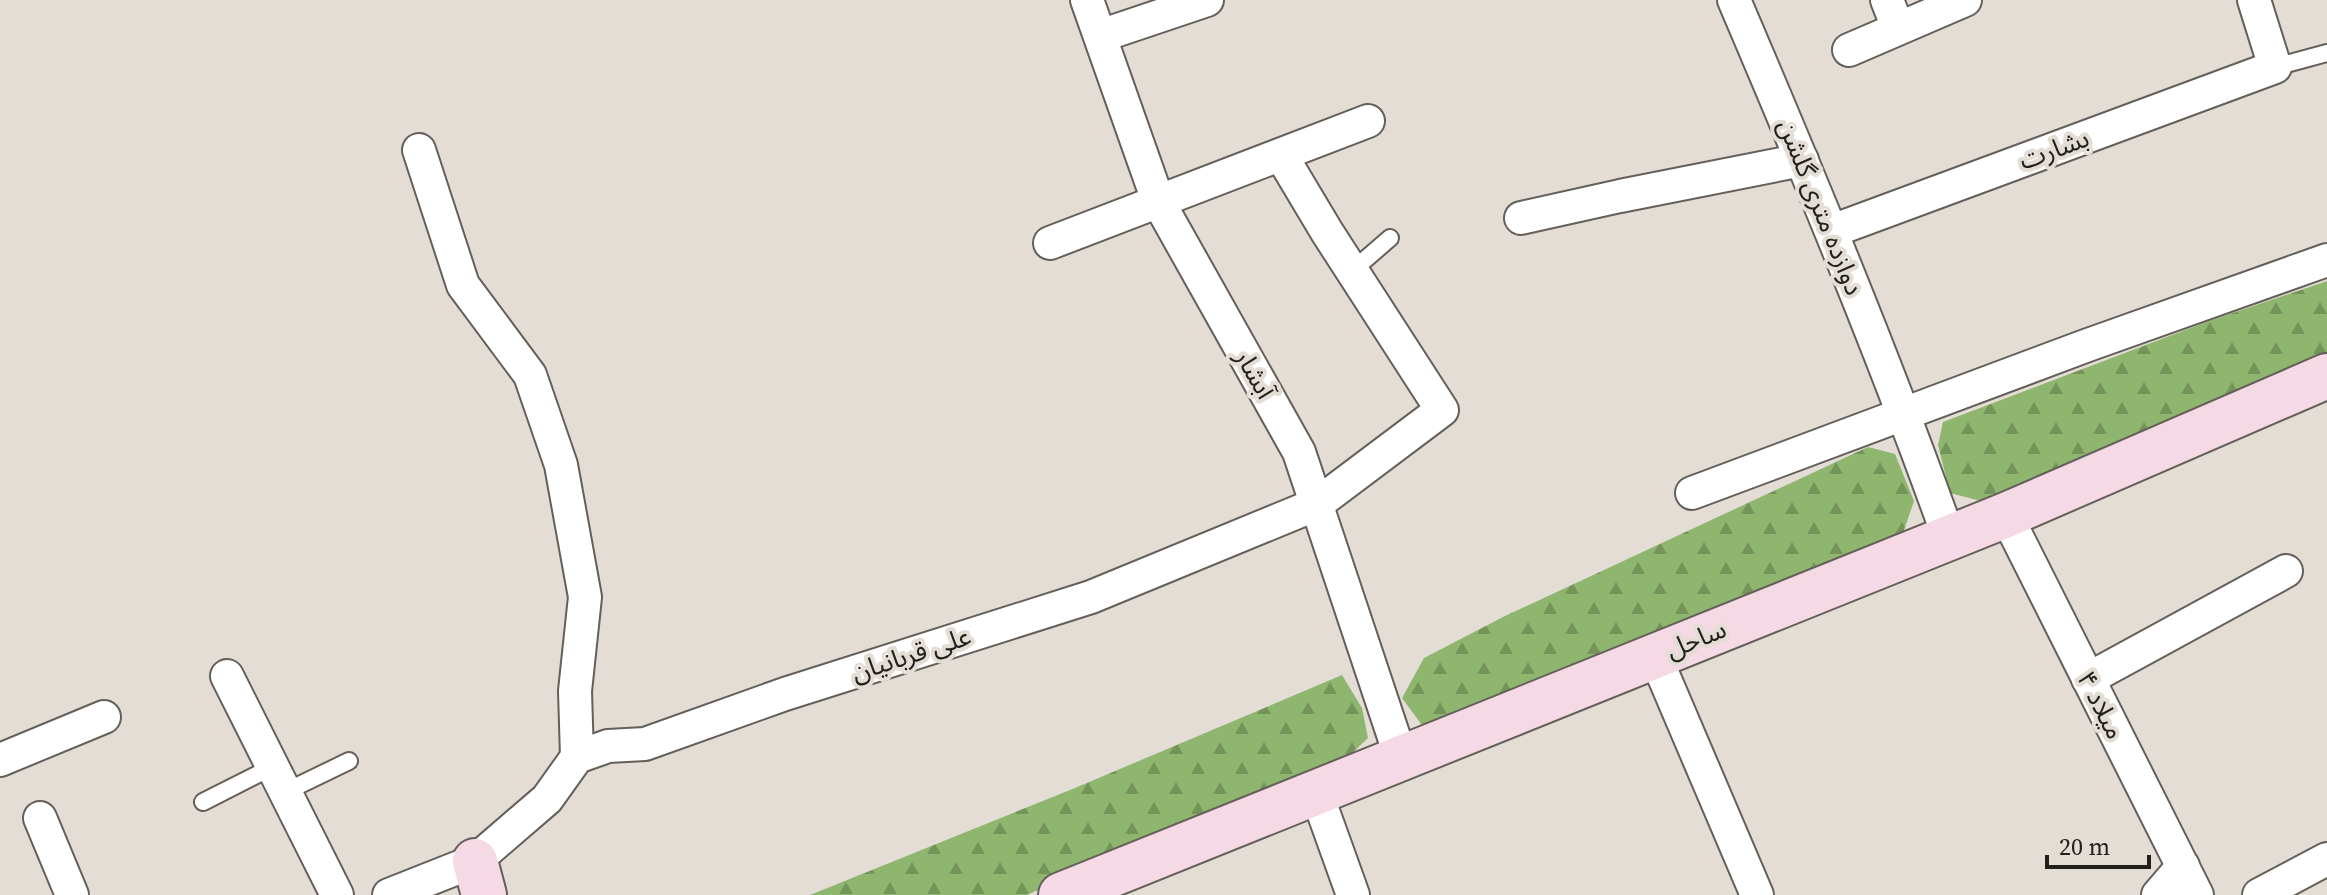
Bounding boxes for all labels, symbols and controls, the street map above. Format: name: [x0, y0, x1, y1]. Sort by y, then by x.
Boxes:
street label: دوازده متری گلشن: [1769, 114, 1873, 300]
street label: بشارت: [2014, 120, 2094, 178]
street label: آبشار: [1226, 341, 1284, 407]
street label: ساحل: [1660, 611, 1732, 667]
street label: علی قربانیان: [847, 618, 975, 690]
street label: میلاد ۴: [2069, 665, 2133, 745]
scale bar: [2047, 819, 2149, 869]
text: 20 m: [2059, 830, 2110, 863]

